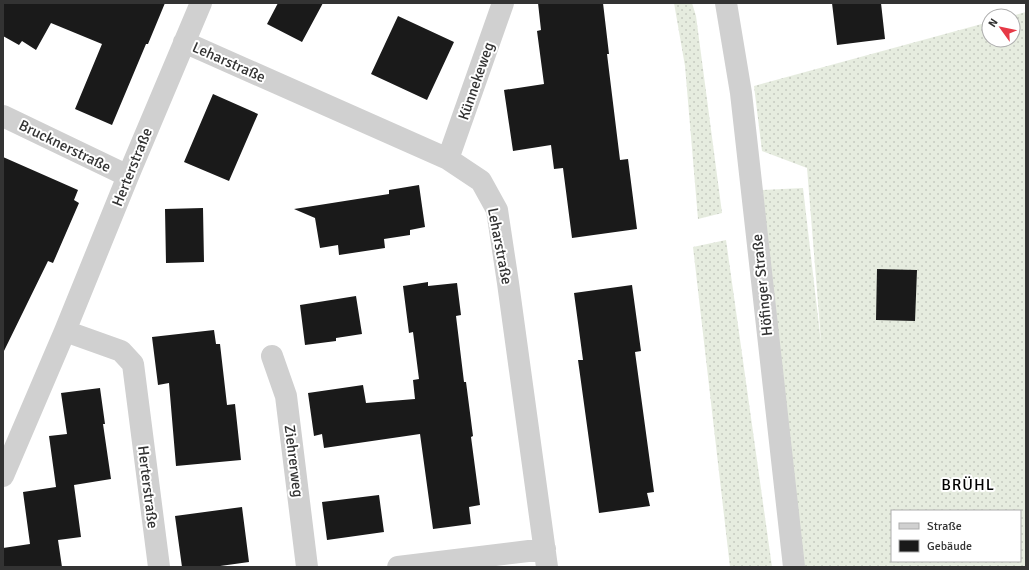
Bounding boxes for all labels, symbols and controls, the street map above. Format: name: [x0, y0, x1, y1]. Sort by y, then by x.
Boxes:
north arrow: [981, 8, 1021, 48]
text: N: [985, 16, 1001, 30]
street label: Leharstraße: [190, 38, 268, 86]
street label: Künnekeweg: [454, 40, 498, 122]
street label: Brucknerstraße: [16, 116, 114, 176]
street label: Herterstraße: [108, 125, 156, 209]
street label: Leharstraße: [484, 206, 516, 286]
street label: Höfinger Straße: [748, 233, 776, 337]
street label: Ziehrerweg: [281, 424, 307, 498]
street label: Herterstraße: [134, 445, 162, 529]
district label: BRÜHL: [941, 475, 995, 495]
legend: [891, 510, 1021, 562]
text: Straße: [927, 519, 962, 534]
text: Gebäude: [927, 539, 972, 554]

